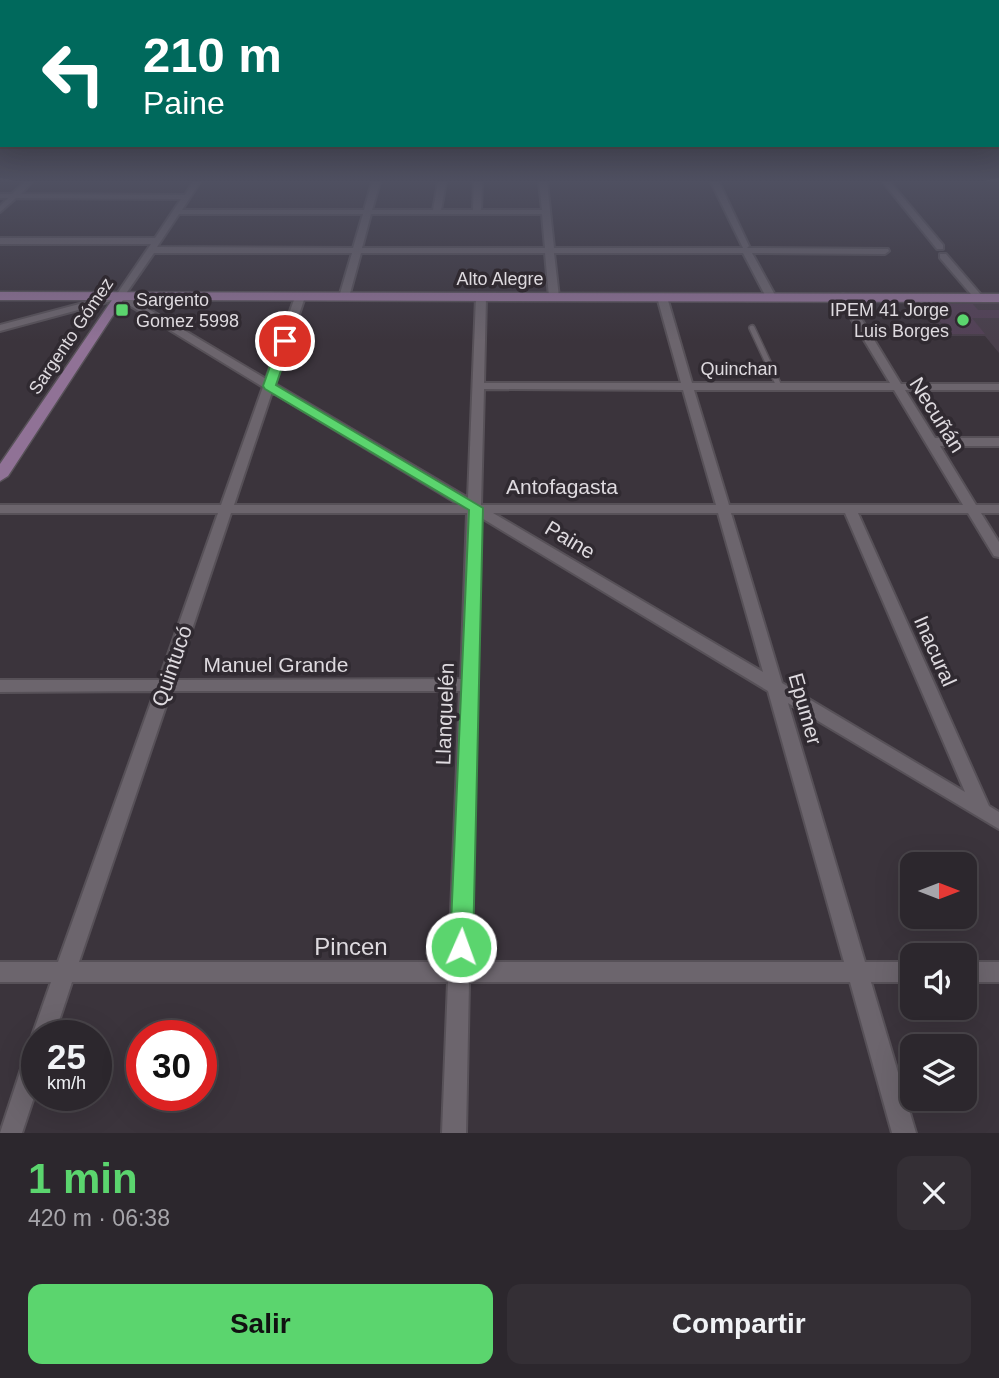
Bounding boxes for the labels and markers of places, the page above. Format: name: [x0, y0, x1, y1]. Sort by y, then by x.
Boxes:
place label: Sargento Gomez 5998: [136, 290, 239, 331]
place label: IPEM 41 Jorge Luis Borges: [830, 300, 949, 341]
marker: Sargento Gomez 5998: [114, 302, 130, 318]
pin: [255, 311, 315, 371]
marker: IPEM 41 Jorge Luis Borges: [955, 312, 971, 328]

